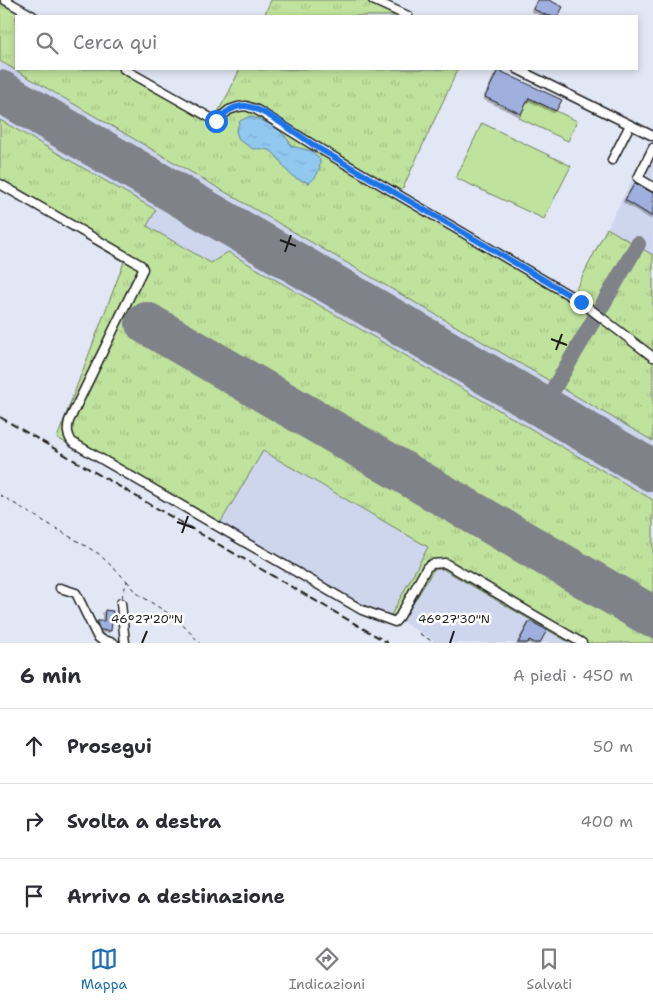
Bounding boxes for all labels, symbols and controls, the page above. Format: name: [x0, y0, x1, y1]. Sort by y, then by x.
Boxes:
search box: [15, 15, 638, 70]
icon: search: [33, 29, 61, 57]
text: Cerca qui: [73, 30, 157, 55]
route start: [205, 110, 228, 133]
route end: [570, 291, 593, 314]
text: 46°27'20"N: [111, 611, 183, 627]
text: 46°27'30"N: [418, 611, 490, 627]
text: 6 min: [20, 662, 81, 690]
text: A piedi · 450 m: [513, 665, 633, 686]
icon: ahead: [20, 732, 48, 760]
text: Prosegui: [67, 734, 152, 759]
text: 50 m: [593, 736, 633, 757]
icon: right: [20, 807, 48, 835]
text: Svolta a destra: [67, 809, 221, 834]
text: 400 m: [580, 811, 633, 832]
icon: arrive: [20, 882, 48, 910]
text: Arrivo a destinazione: [67, 884, 285, 909]
tab: Mappa: [81, 945, 127, 993]
tab: Indicazioni: [289, 945, 365, 993]
tab: Salvati: [527, 945, 572, 993]

